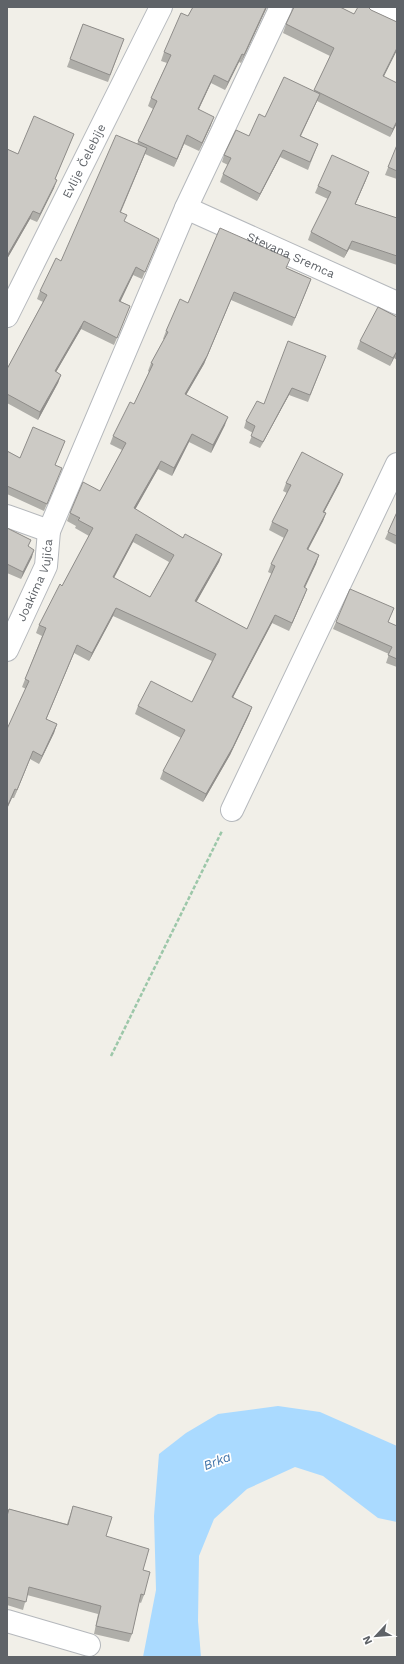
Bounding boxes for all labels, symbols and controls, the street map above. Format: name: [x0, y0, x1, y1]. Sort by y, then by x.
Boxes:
street label: Evlije Čelebije: [60, 122, 109, 201]
street label: Stevana Sremca: [245, 229, 337, 281]
street label: Joakima Vujića: [14, 538, 55, 624]
water label: Brka: [201, 1449, 233, 1473]
north arrow: [356, 1616, 396, 1656]
text: N: [360, 1634, 375, 1647]

